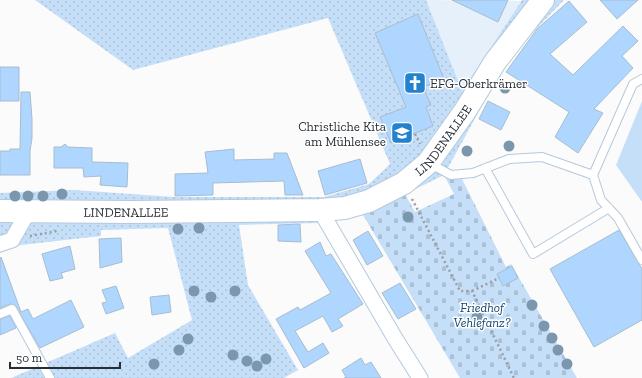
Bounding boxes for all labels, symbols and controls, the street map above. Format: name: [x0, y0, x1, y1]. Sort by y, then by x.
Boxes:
church icon: EFG-Oberkrämer: [402, 70, 428, 96]
place label: EFG-Oberkrämer: [430, 76, 528, 91]
street label: LINDENALLEE: [412, 102, 475, 179]
place label: Christliche Kita am Mühlensee: [298, 119, 387, 149]
school or university icon: Christliche Kita am Mühlensee: [389, 120, 415, 146]
street label: LINDENALLEE: [84, 205, 169, 220]
park label: Friedhof Vehlefanz?: [453, 300, 511, 330]
scale bar: [10, 344, 120, 370]
text: 50 m: [16, 351, 43, 365]

